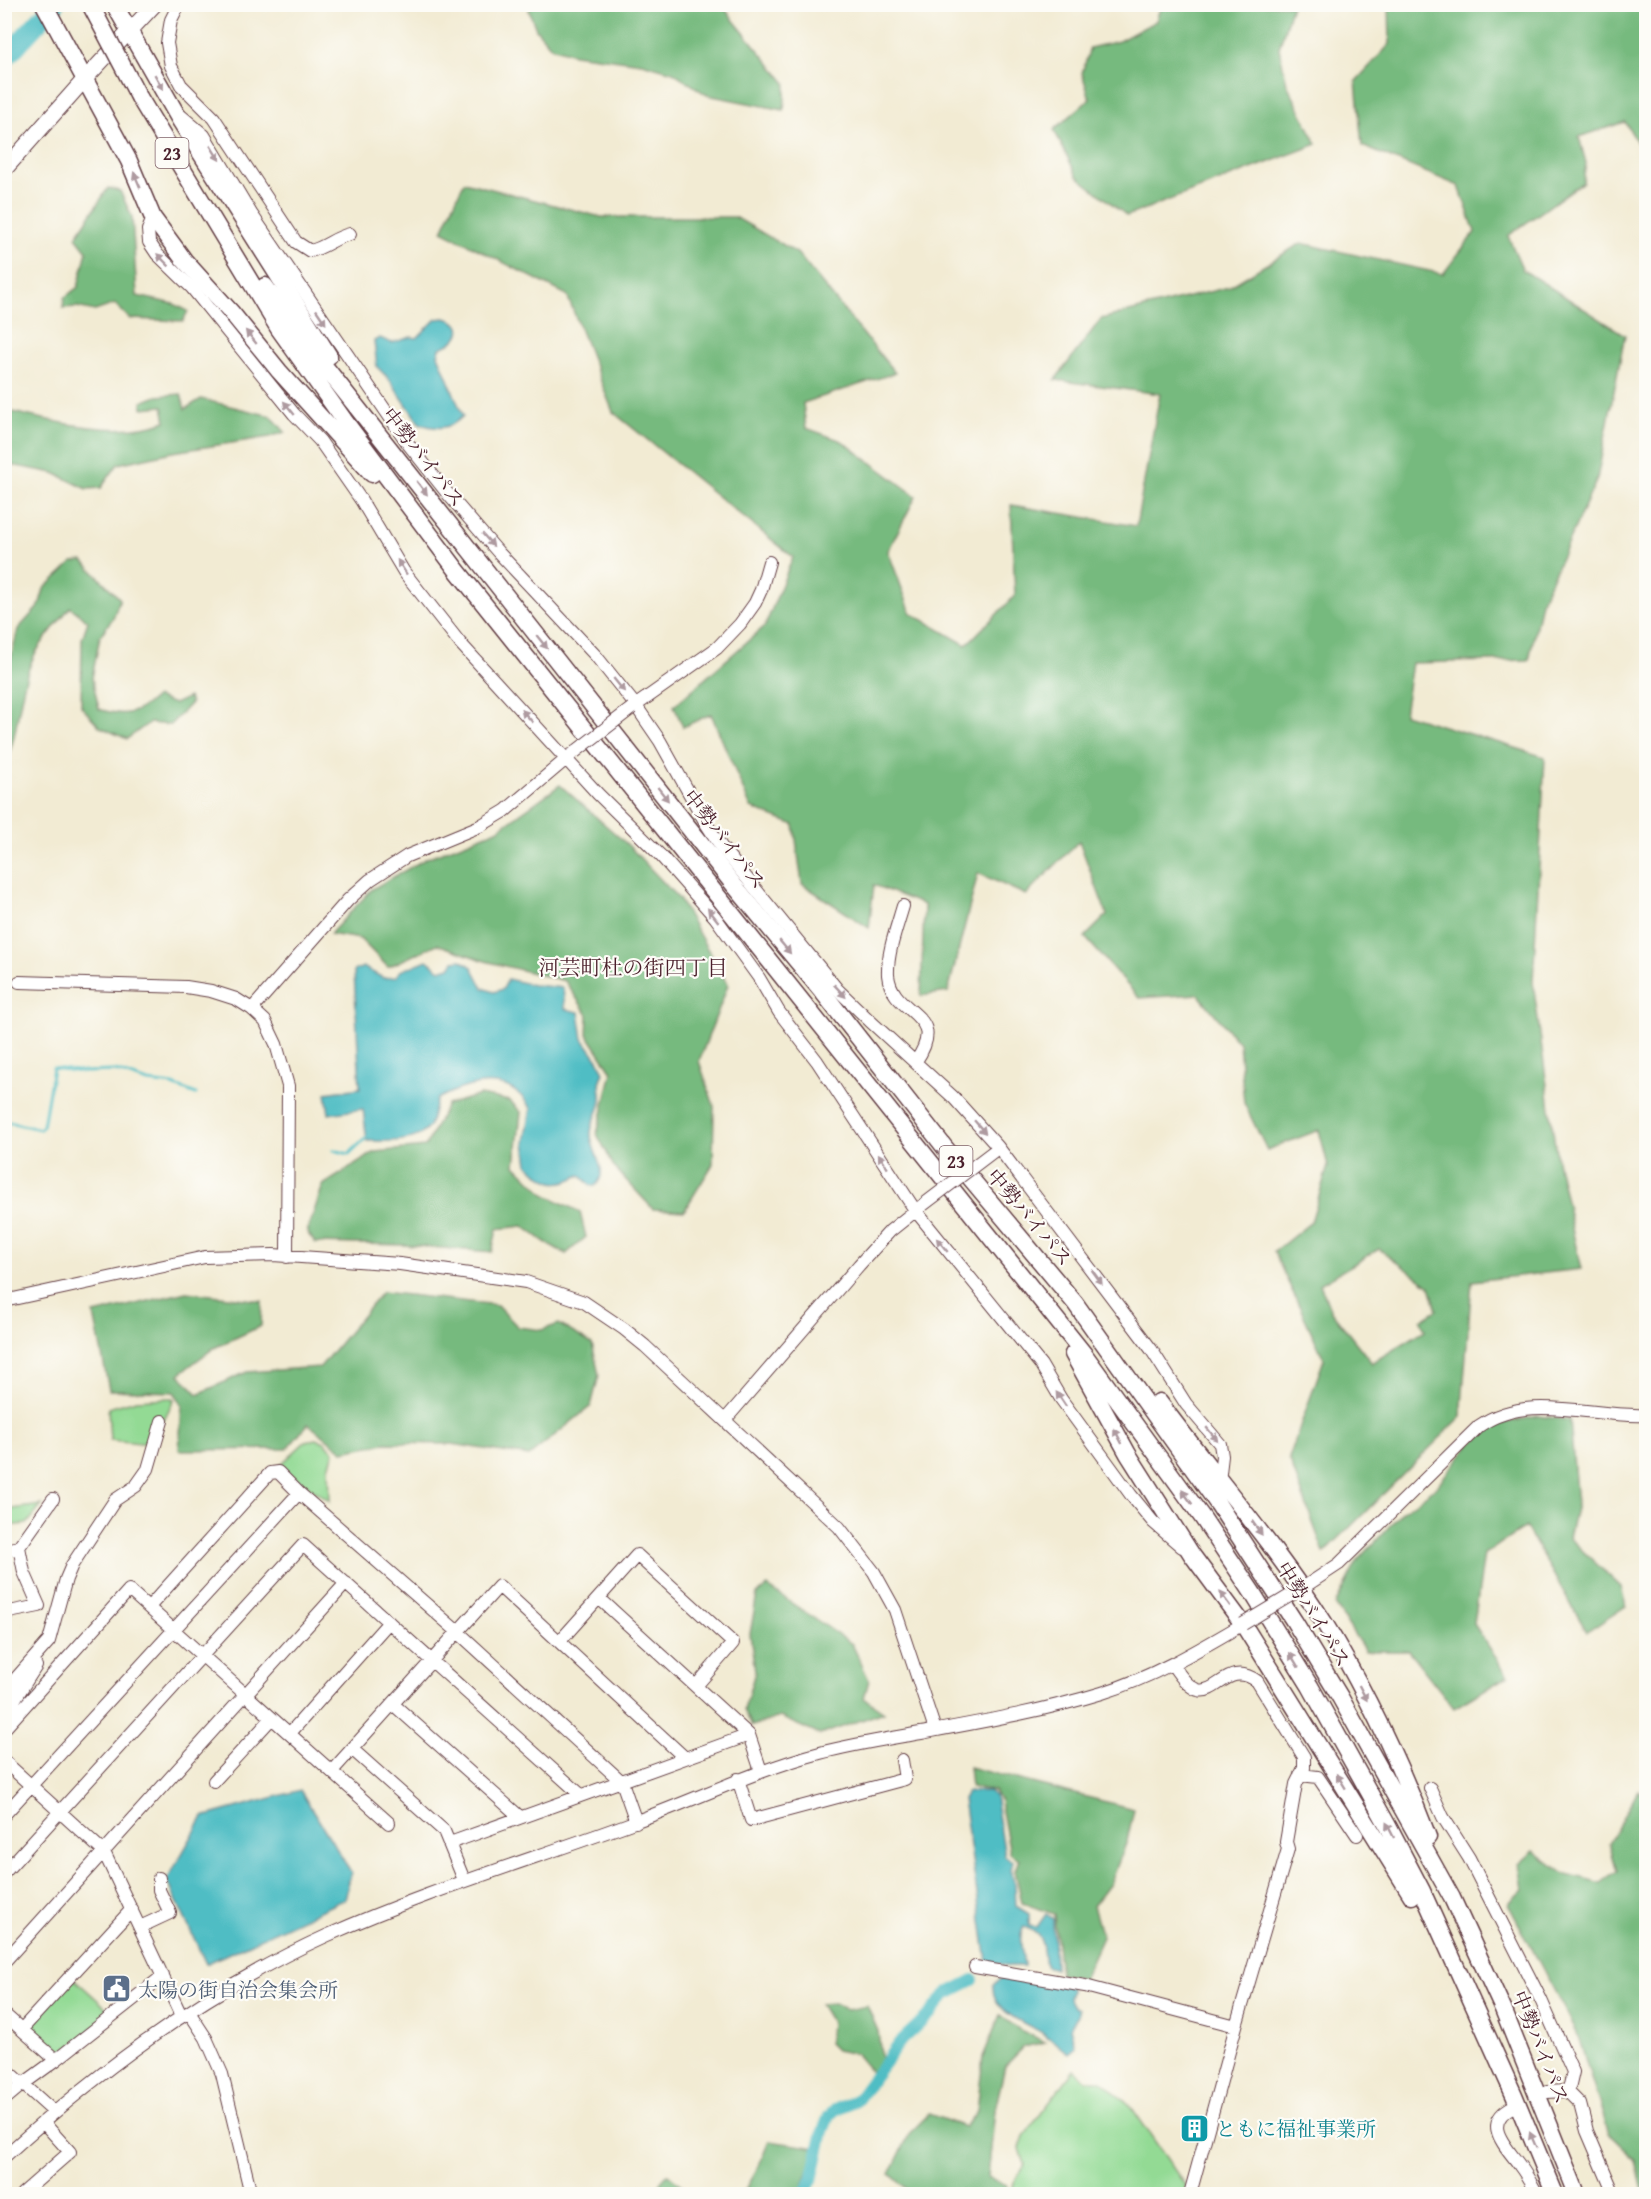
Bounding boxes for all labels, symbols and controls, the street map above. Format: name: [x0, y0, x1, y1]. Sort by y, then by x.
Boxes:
one-way arrow: [153, 74, 164, 90]
road number: 23: [156, 138, 188, 168]
one-way arrow: [210, 145, 221, 161]
one-way arrow: [132, 171, 142, 189]
one-way arrow: [156, 252, 170, 267]
one-way arrow: [315, 308, 327, 324]
one-way arrow: [246, 329, 258, 344]
one-way arrow: [283, 400, 296, 416]
street label: 中勢バイパス: [376, 401, 472, 513]
one-way arrow: [415, 480, 428, 496]
one-way arrow: [481, 532, 494, 547]
one-way arrow: [396, 558, 407, 575]
one-way arrow: [535, 634, 548, 650]
one-way arrow: [612, 677, 624, 692]
one-way arrow: [520, 708, 534, 723]
street label: 中勢バイパス: [677, 783, 773, 895]
one-way arrow: [657, 787, 669, 802]
one-way arrow: [706, 907, 719, 923]
one-way arrow: [778, 939, 791, 955]
district label: 河芸町杜の街四丁目: [539, 952, 728, 983]
one-way arrow: [833, 984, 847, 998]
one-way arrow: [973, 1119, 986, 1134]
road number: 23: [940, 1146, 972, 1176]
one-way arrow: [877, 1154, 889, 1170]
street label: 中勢バイパス: [980, 1162, 1080, 1272]
one-way arrow: [936, 1237, 949, 1253]
one-way arrow: [1091, 1269, 1103, 1285]
one-way arrow: [1055, 1391, 1067, 1407]
one-way arrow: [1205, 1426, 1218, 1441]
one-way arrow: [1113, 1427, 1123, 1444]
one-way arrow: [1182, 1489, 1194, 1504]
one-way arrow: [1251, 1519, 1263, 1535]
street label: 中勢バイパス: [1270, 1556, 1358, 1672]
one-way arrow: [1218, 1591, 1231, 1607]
one-way arrow: [1288, 1652, 1299, 1668]
one-way arrow: [1358, 1685, 1368, 1702]
one-way arrow: [1336, 1773, 1347, 1789]
one-way arrow: [1385, 1821, 1395, 1838]
public building icon: 太陽の街自治会集会所: [101, 1973, 133, 2005]
place label: 太陽の街自治会集会所: [138, 1975, 338, 2004]
street label: 中勢バイパス: [1505, 1986, 1577, 2108]
building icon: ともに福祉事業所: [1179, 2112, 1211, 2144]
place label: ともに福祉事業所: [1216, 2114, 1376, 2143]
one-way arrow: [1528, 2131, 1538, 2149]

